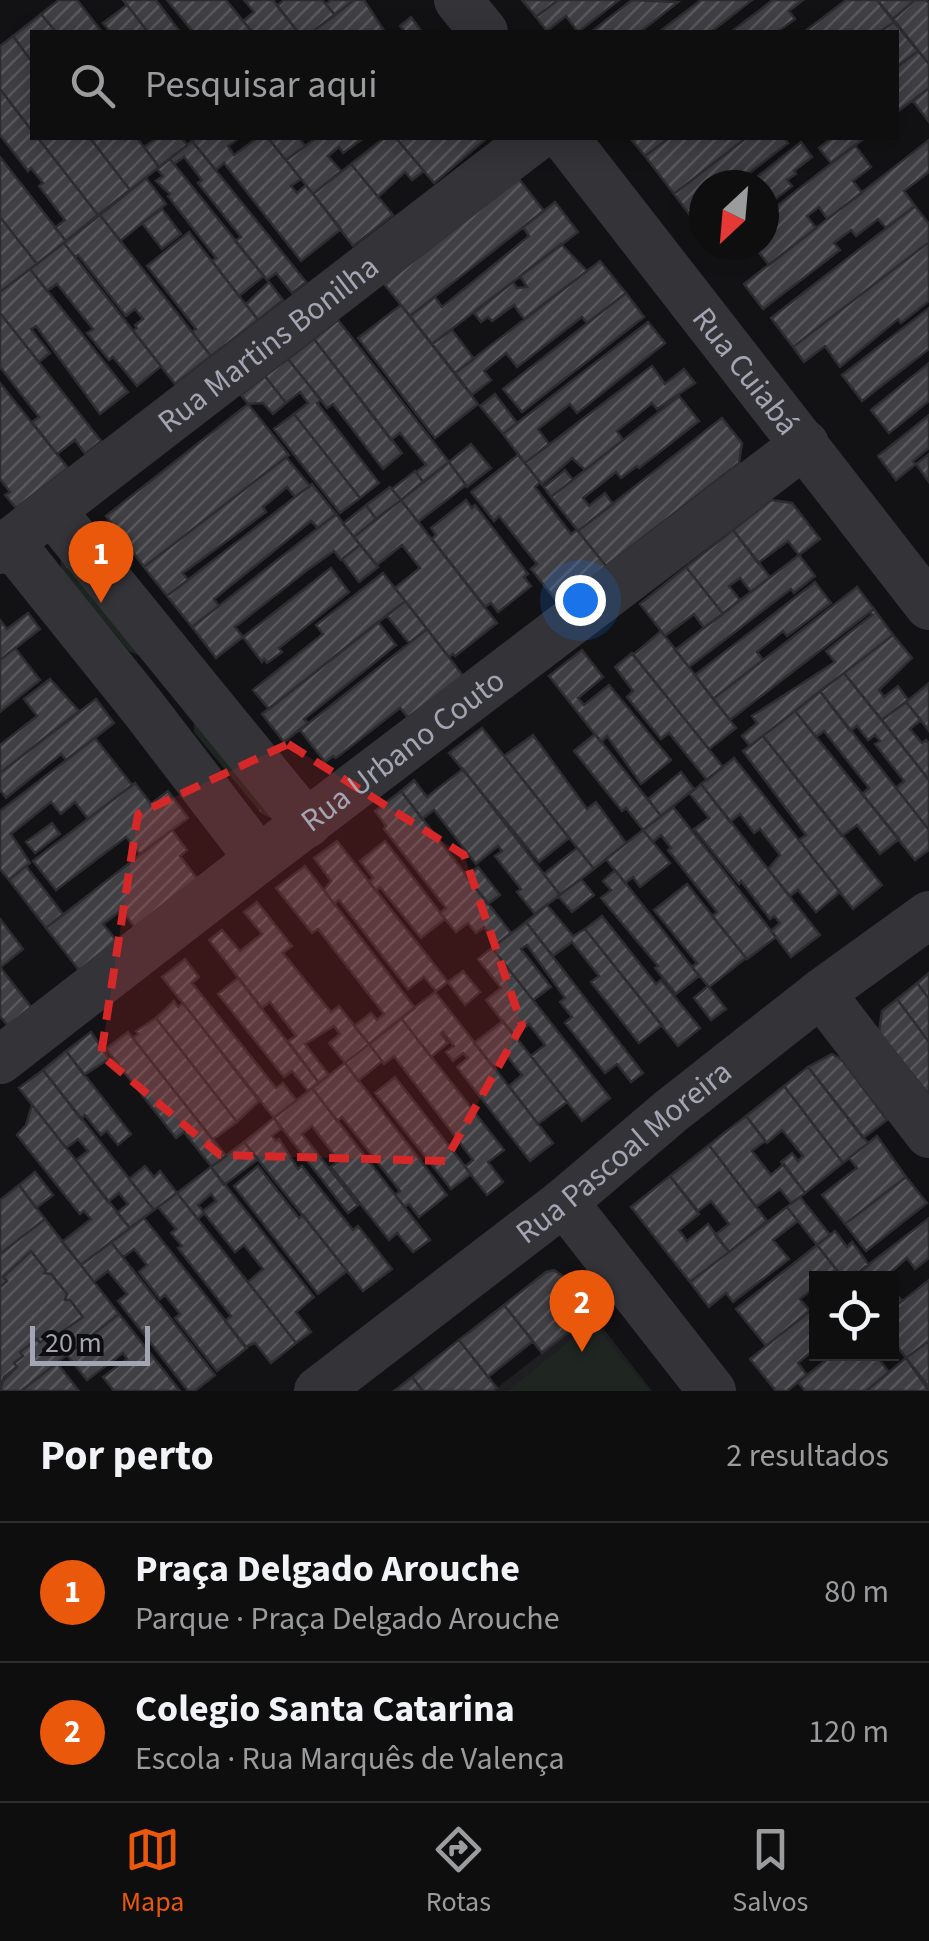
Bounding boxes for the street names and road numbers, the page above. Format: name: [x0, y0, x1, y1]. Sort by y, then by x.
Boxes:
street label: Rua Martins Bonilha: [148, 245, 389, 445]
street label: Rua Cuiabá: [681, 298, 810, 445]
street label: Rua Urbano Couto: [291, 658, 515, 843]
street label: Rua Pascoal Moreira: [506, 1050, 742, 1255]

